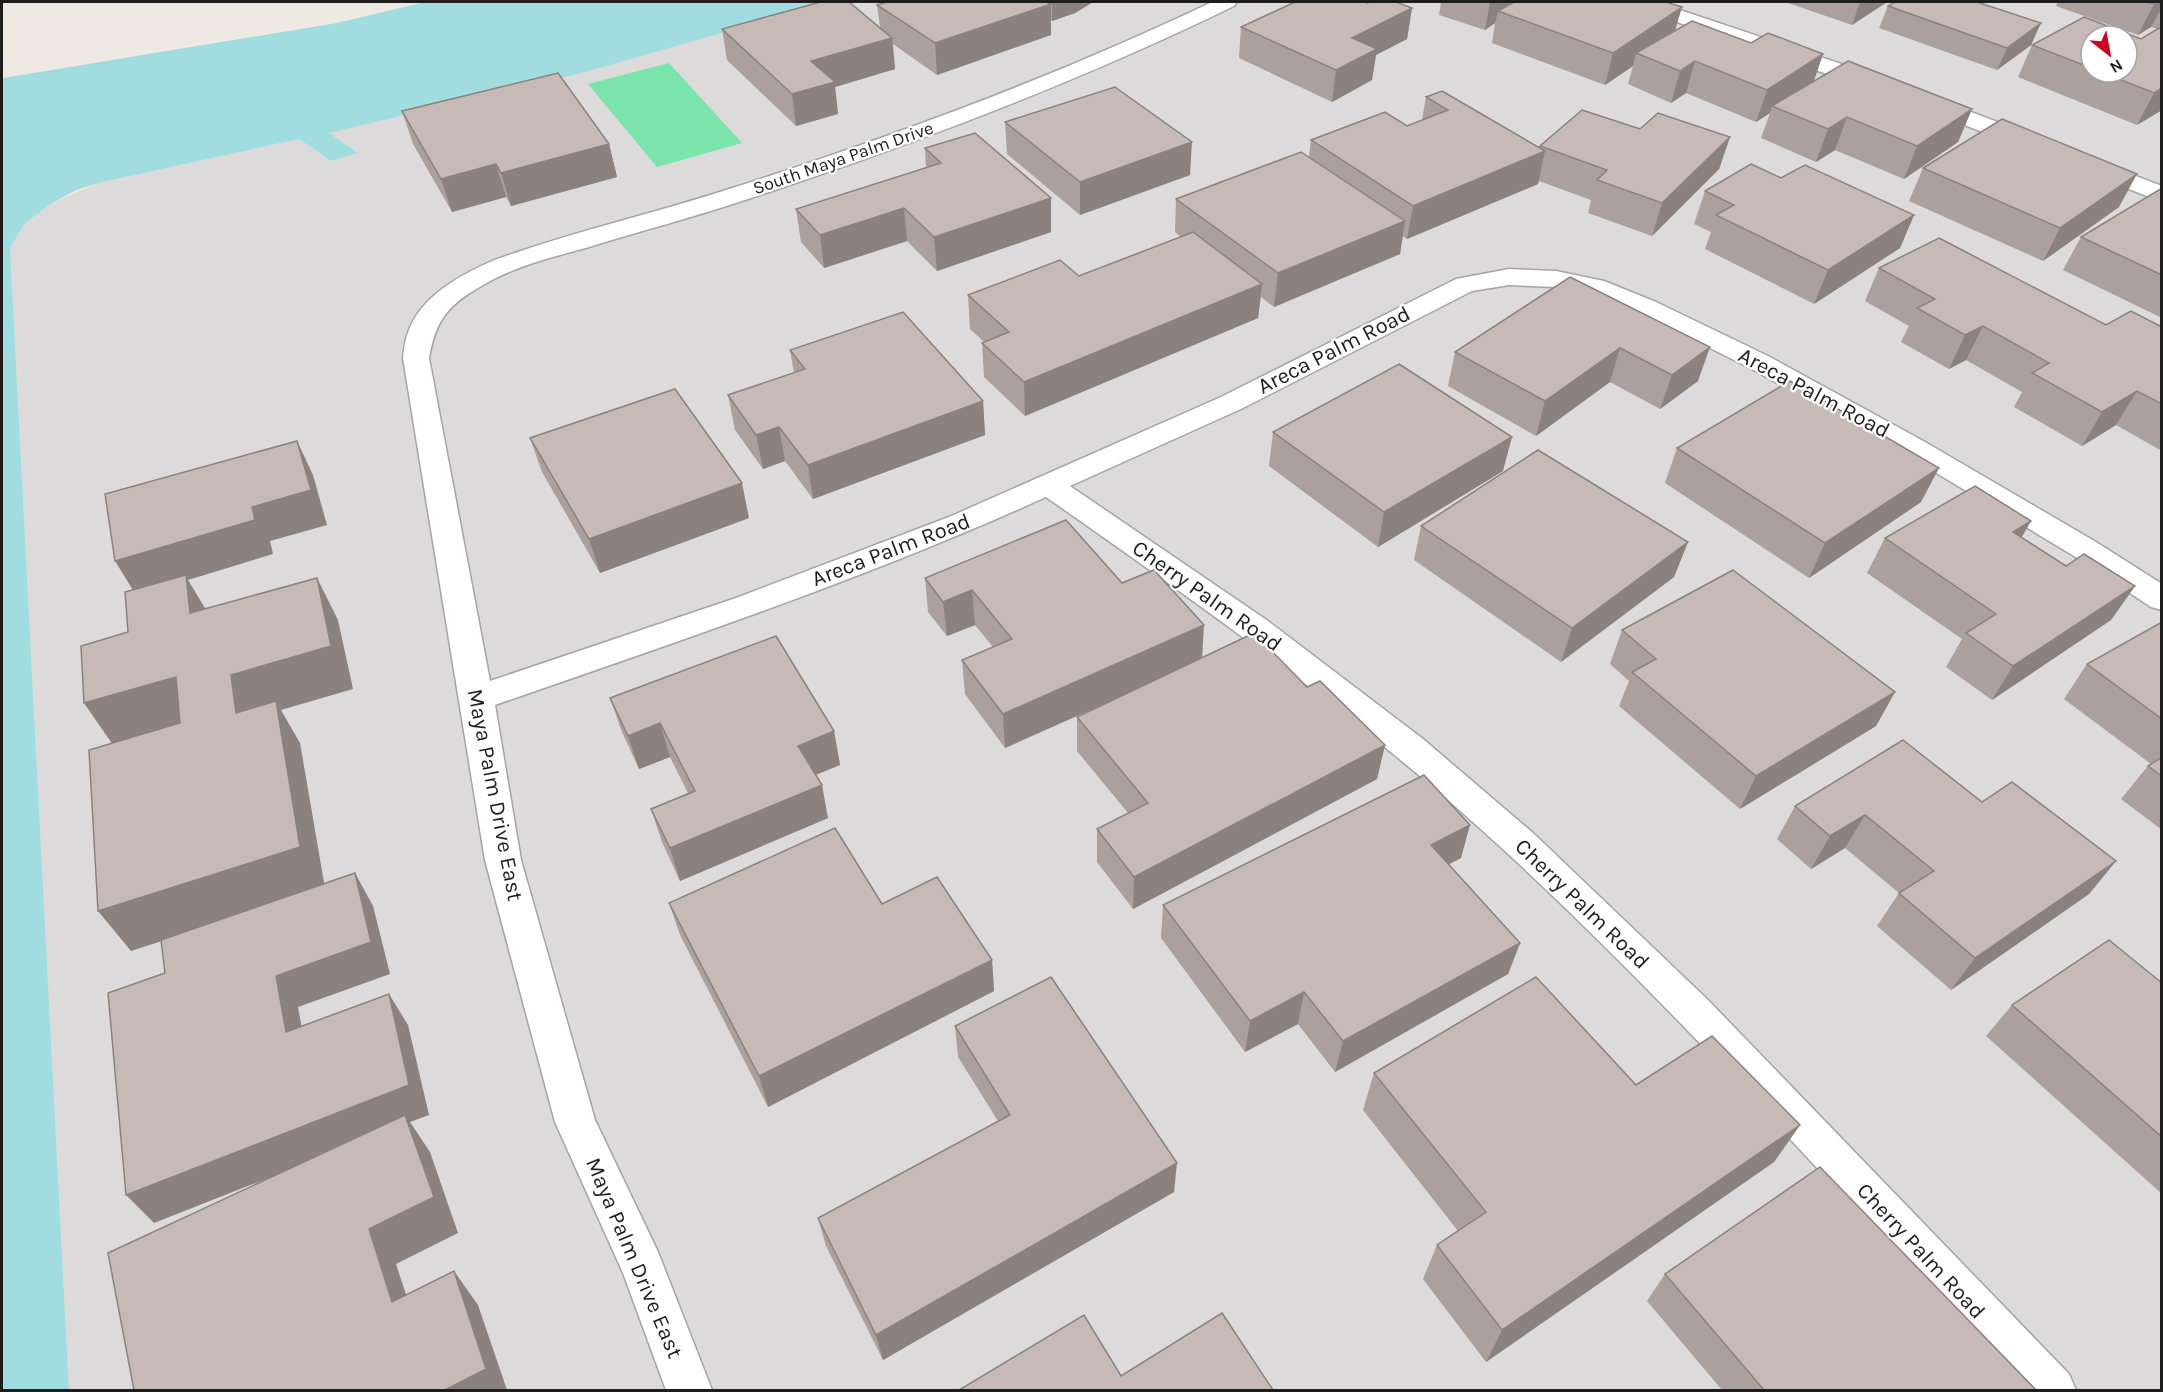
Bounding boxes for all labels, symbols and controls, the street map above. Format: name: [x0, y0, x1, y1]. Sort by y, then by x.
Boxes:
north arrow: [2079, 24, 2139, 84]
text: N: [2107, 55, 2126, 78]
street label: South Maya Palm Drive: [750, 117, 936, 199]
street label: Areca Palm Road: [1253, 300, 1415, 400]
street label: Areca Palm Road: [1734, 342, 1894, 444]
street label: Areca Palm Road: [808, 508, 974, 592]
street label: Cherry Palm Road: [1127, 535, 1287, 657]
street label: Maya Palm Drive East: [462, 687, 528, 903]
street label: Cherry Palm Road: [1510, 833, 1654, 975]
street label: Maya Palm Drive East: [580, 1154, 688, 1362]
street label: Cherry Palm Road: [1851, 1178, 1991, 1324]

